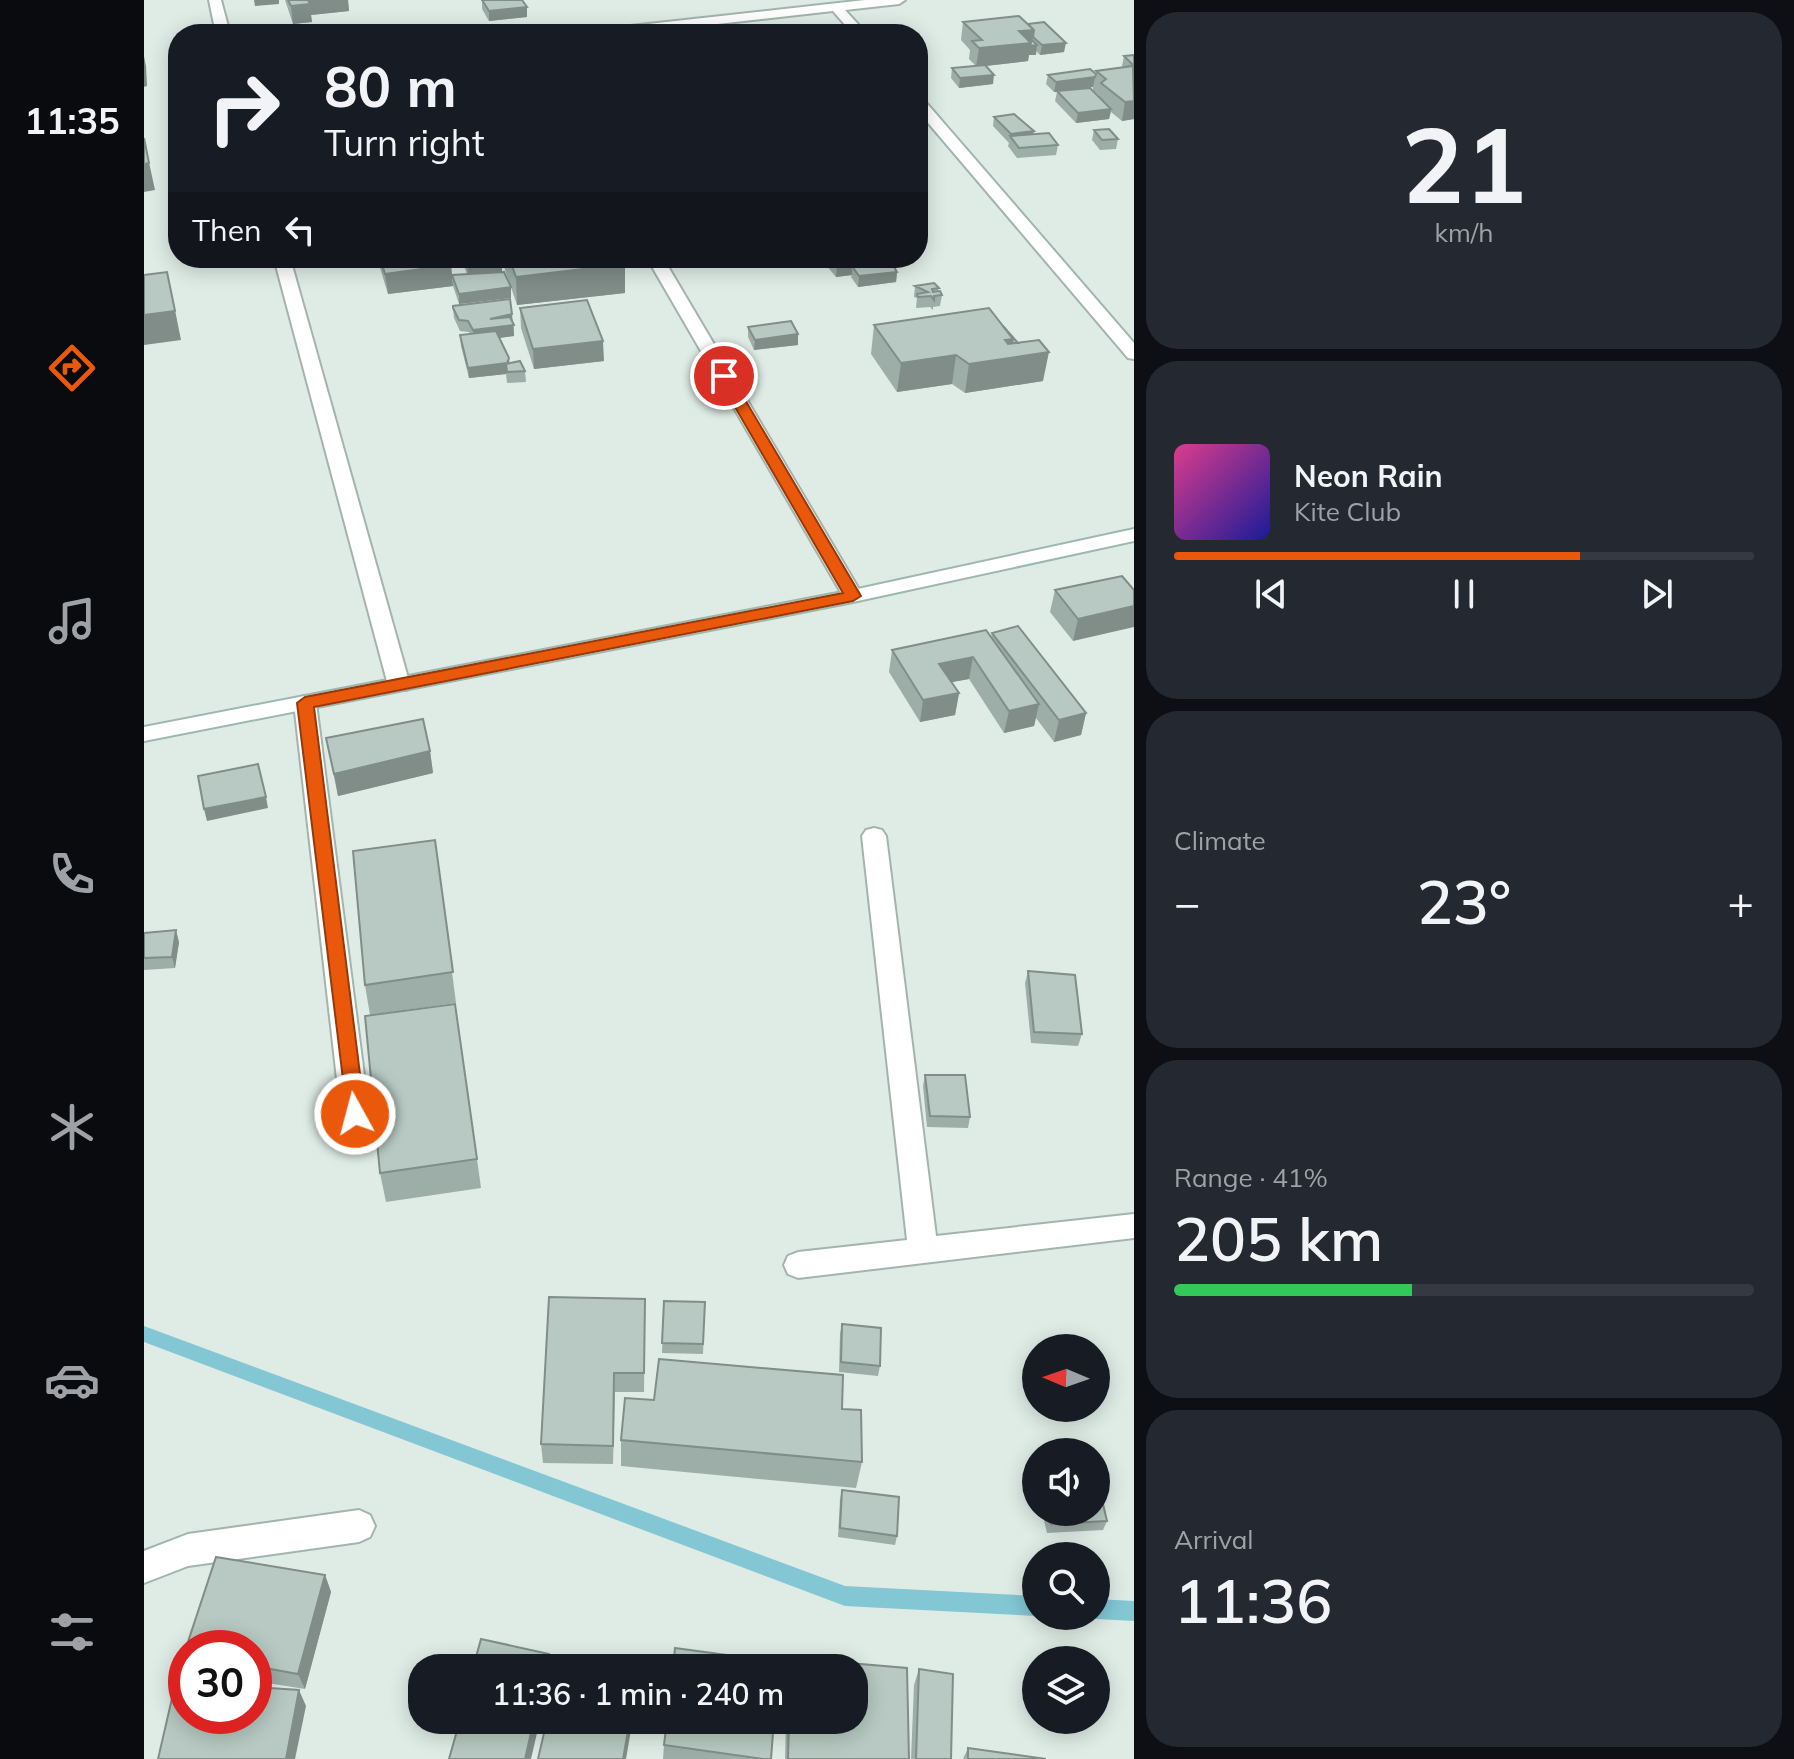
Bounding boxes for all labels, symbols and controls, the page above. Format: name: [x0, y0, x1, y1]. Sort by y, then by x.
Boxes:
text: 80 m: [324, 51, 457, 121]
icon: right: [192, 56, 296, 160]
text: 11:35: [24, 98, 120, 143]
text: 21: [1402, 98, 1526, 229]
text: Turn right: [324, 120, 485, 165]
icon: left: [278, 208, 322, 252]
text: Then: [192, 211, 262, 249]
text: km/h: [1435, 216, 1493, 249]
icon: directions: [44, 340, 100, 396]
pin: [690, 342, 758, 410]
icon: arrive: [702, 354, 746, 398]
text: Neon Rain: [1294, 457, 1443, 495]
text: Kite Club: [1294, 495, 1401, 528]
icon: previous: [1249, 572, 1293, 616]
icon: pause: [1442, 572, 1486, 616]
icon: next: [1635, 572, 1679, 616]
icon: music: [44, 593, 100, 649]
text: Climate: [1174, 824, 1266, 857]
icon: phone: [44, 846, 100, 902]
text: 23°: [1417, 864, 1511, 939]
text: −: [1174, 875, 1200, 930]
text: +: [1728, 875, 1754, 930]
position arrow: [313, 1072, 397, 1156]
icon: climate: [44, 1099, 100, 1155]
text: Range · 41%: [1174, 1161, 1328, 1194]
text: 205 km: [1174, 1201, 1383, 1276]
north arrow: [1022, 1334, 1110, 1422]
map controls: [1022, 1334, 1110, 1734]
icon: car: [44, 1352, 100, 1408]
button: sound: [1022, 1438, 1110, 1526]
text: Arrival: [1174, 1523, 1254, 1556]
button: search: [1022, 1542, 1110, 1630]
text: 11:36: [1174, 1563, 1332, 1638]
icon: filters: [44, 1604, 100, 1660]
speed limit sign: 30: [168, 1630, 272, 1734]
button: layers: [1022, 1646, 1110, 1734]
text: 11:36 · 1 min · 240 m: [492, 1675, 784, 1713]

